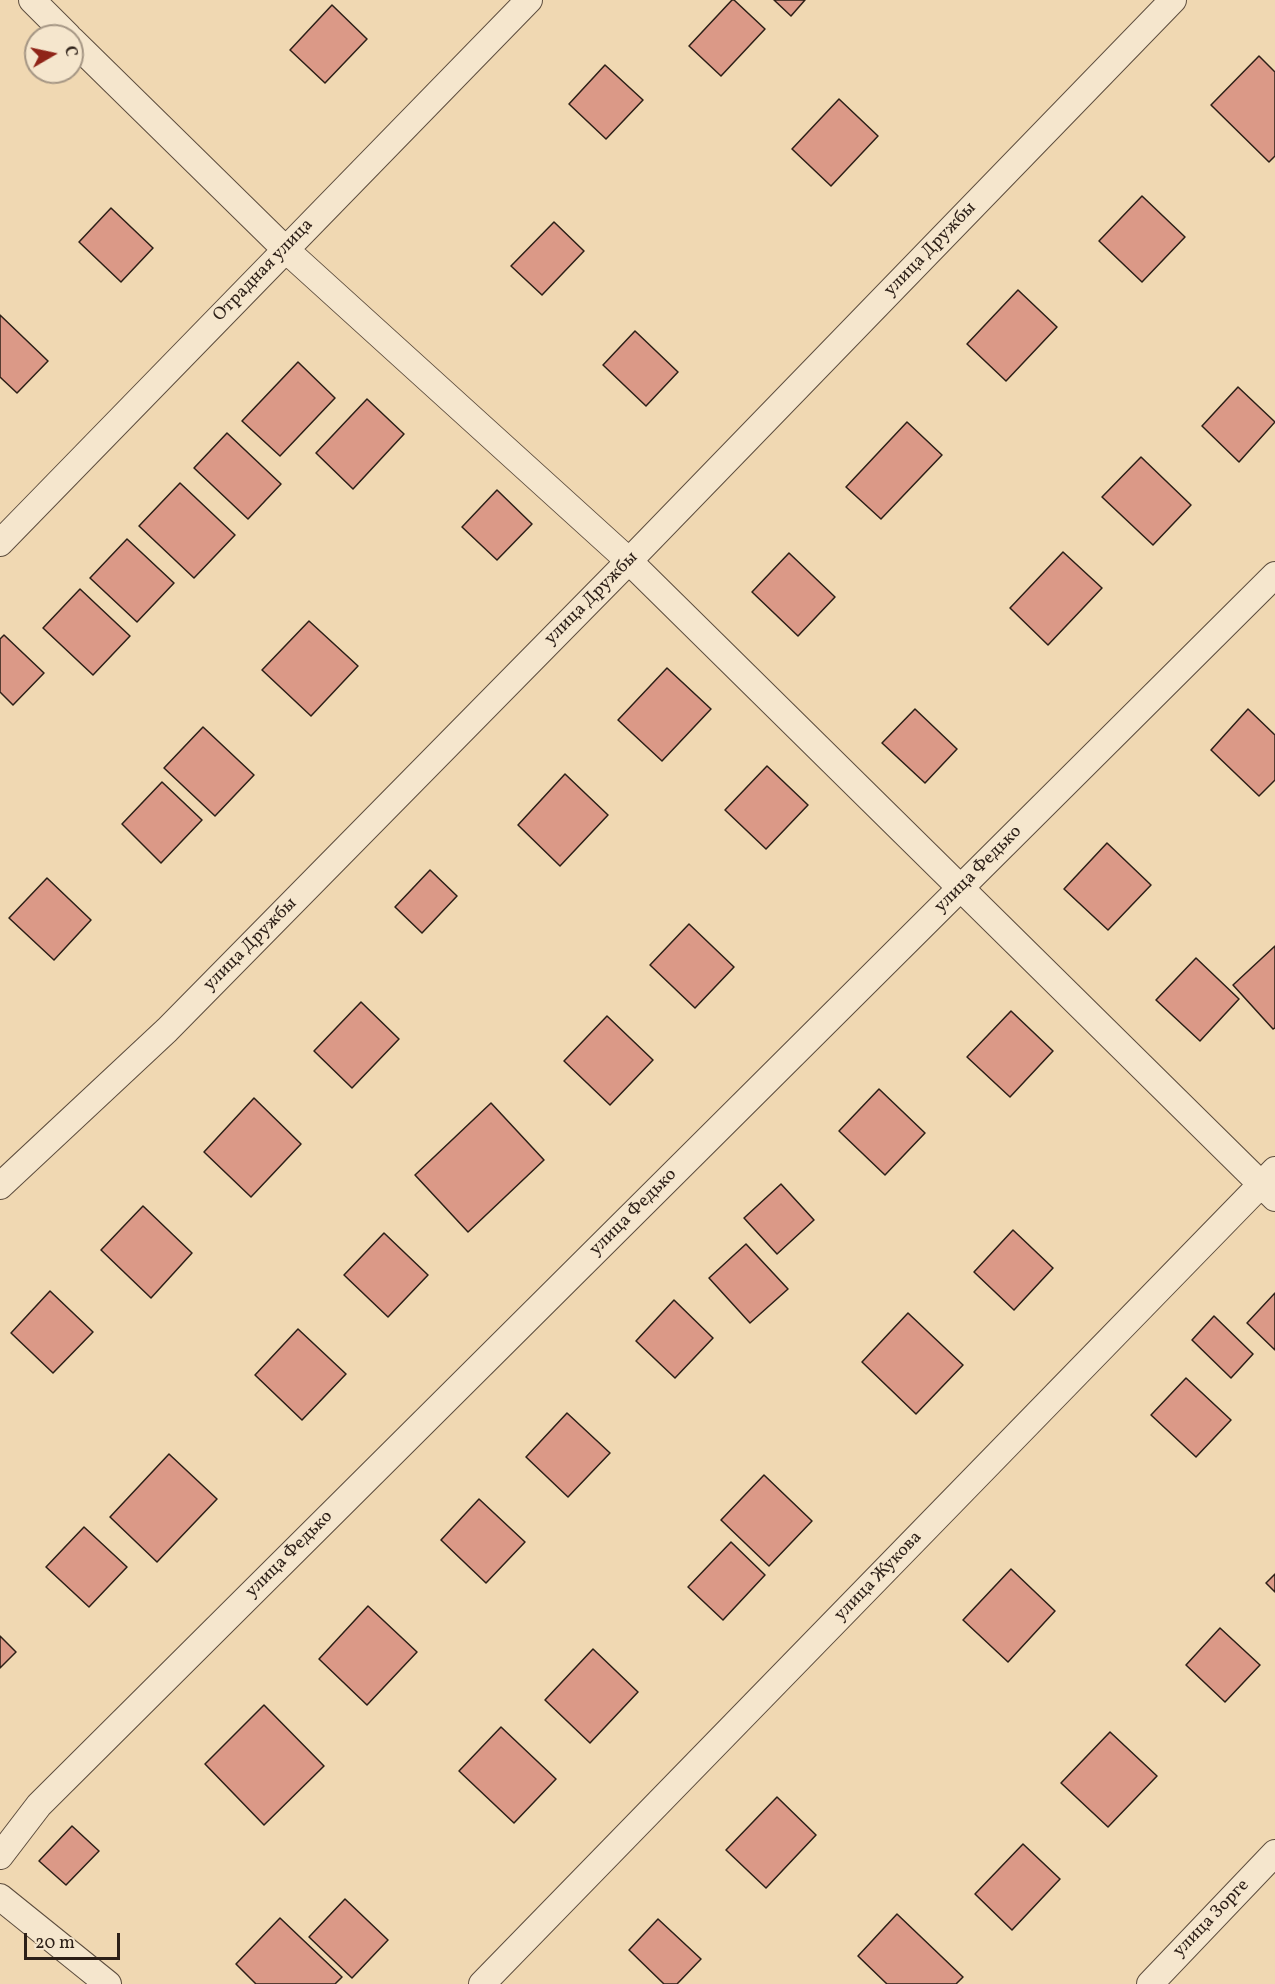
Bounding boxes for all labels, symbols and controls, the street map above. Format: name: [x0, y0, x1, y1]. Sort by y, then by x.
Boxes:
north arrow: [24, 24, 84, 84]
text: С: [58, 45, 81, 58]
street label: улица Дружбы: [880, 198, 982, 302]
street label: Отрадная улица: [209, 215, 319, 327]
street label: улица Дружбы: [541, 548, 643, 650]
street label: улица Федько: [931, 822, 1027, 918]
street label: улица Дружбы: [200, 894, 302, 996]
street label: улица Федько: [586, 1165, 682, 1261]
street label: улица Федько: [242, 1507, 338, 1603]
street label: улица Жукова: [831, 1528, 927, 1626]
street label: улица Зорге: [1169, 1876, 1255, 1962]
scale bar: [27, 1921, 123, 1959]
text: 20 m: [35, 1931, 75, 1956]

